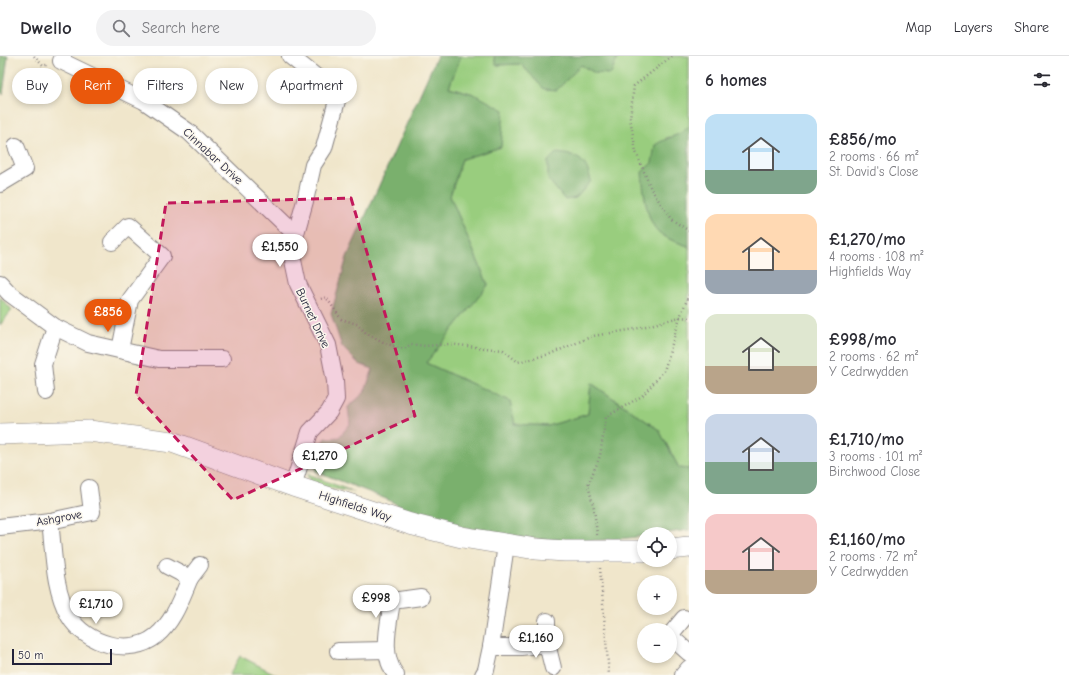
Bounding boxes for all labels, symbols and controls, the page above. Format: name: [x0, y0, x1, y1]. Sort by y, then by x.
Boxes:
search box: [96, 10, 376, 46]
text: Dwello: [20, 17, 72, 39]
icon: search: [110, 17, 132, 39]
text: Search here: [142, 19, 220, 37]
text: Map: [905, 19, 932, 36]
text: Layers: [954, 19, 992, 36]
text: Share: [1014, 19, 1049, 36]
chip: Buy: [12, 68, 62, 104]
chip: Rent: [70, 68, 125, 104]
chip: Filters: [133, 68, 197, 104]
chip: New: [205, 68, 258, 104]
chip: Apartment: [266, 68, 357, 104]
icon: filters: [1031, 69, 1053, 91]
text: 6 homes: [705, 71, 767, 90]
street label: Cinnabar Drive: [180, 125, 246, 187]
icon: home: [737, 130, 785, 178]
text: £856/mo: [829, 130, 897, 149]
text: 2 rooms · 66 m²: [829, 149, 918, 164]
text: St. David's Close: [829, 164, 918, 179]
icon: home: [737, 230, 785, 278]
text: £1,270/mo: [829, 230, 906, 249]
pin: £1,550: [247, 234, 313, 268]
text: £1,550: [261, 239, 299, 254]
text: 4 rooms · 108 m²: [829, 249, 924, 264]
text: Highfields Way: [829, 264, 911, 279]
street label: Burnet Drive: [293, 286, 333, 350]
pin: £856: [84, 299, 132, 333]
text: £856: [94, 304, 122, 319]
icon: home: [737, 330, 785, 378]
text: £998/mo: [829, 330, 896, 349]
text: 2 rooms · 62 m²: [829, 349, 918, 364]
text: Y Cedrwydden: [829, 364, 908, 379]
icon: home: [737, 430, 785, 478]
text: £1,710/mo: [829, 430, 904, 449]
pin: £1,270: [287, 443, 353, 477]
text: £1,270: [302, 448, 338, 463]
text: 3 rooms · 101 m²: [829, 449, 922, 464]
text: Birchwood Close: [829, 464, 920, 479]
street label: Highfields Way: [317, 488, 394, 525]
street label: Ashgrove: [35, 507, 83, 529]
map controls: [637, 527, 677, 663]
button: locate: [637, 527, 677, 567]
icon: home: [737, 530, 785, 578]
text: £1,160/mo: [829, 530, 905, 549]
text: 2 rooms · 72 m²: [829, 549, 917, 564]
text: Y Cedrwydden: [829, 564, 908, 579]
button: +: [637, 575, 677, 615]
pin: £998: [352, 585, 400, 619]
text: £998: [362, 590, 390, 605]
pin: £1,710: [63, 591, 129, 625]
text: £1,710: [79, 596, 113, 611]
button: −: [637, 623, 677, 663]
pin: £1,160: [503, 625, 569, 659]
text: £1,160: [518, 630, 554, 645]
scale bar: [12, 647, 112, 666]
text: 50 m: [18, 649, 43, 662]

